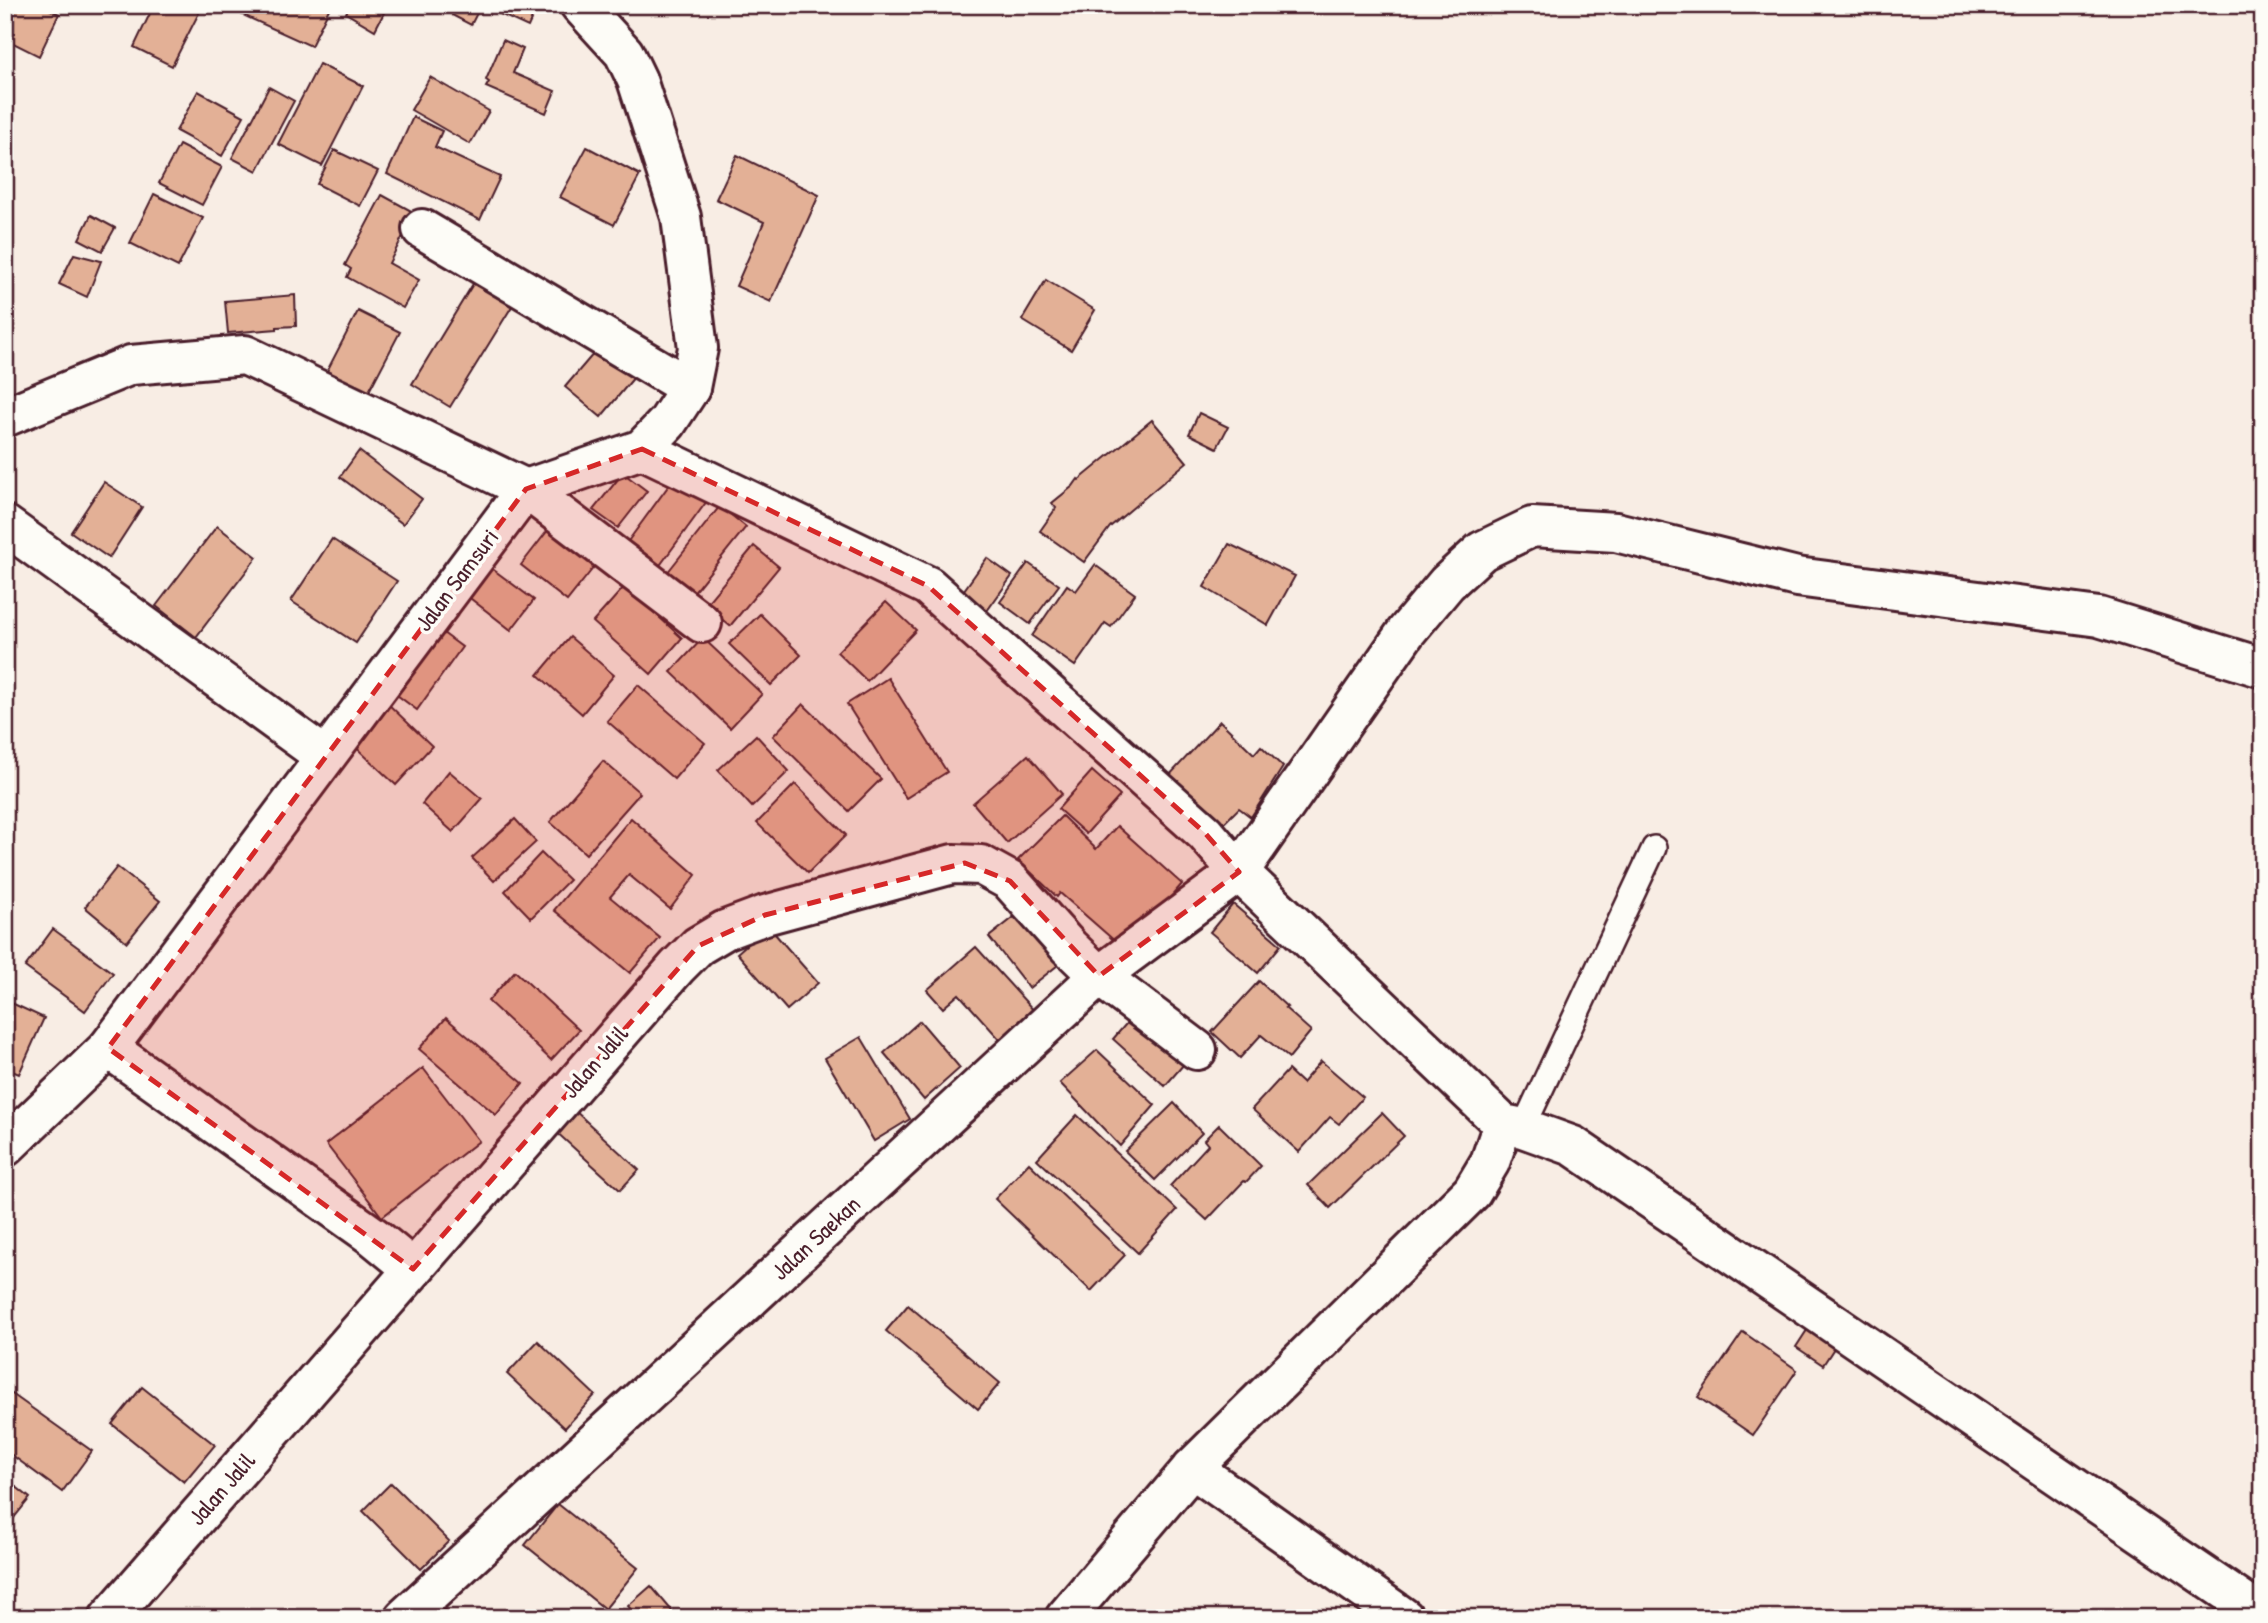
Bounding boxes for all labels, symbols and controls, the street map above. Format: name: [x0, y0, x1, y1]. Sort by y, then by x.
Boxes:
street label: Jalan Samsuri: [407, 522, 505, 637]
street label: Jalan Jalil: [554, 1018, 635, 1105]
street label: Jalan Saekan: [764, 1188, 867, 1287]
street label: Jalan Jalil: [181, 1445, 262, 1532]

